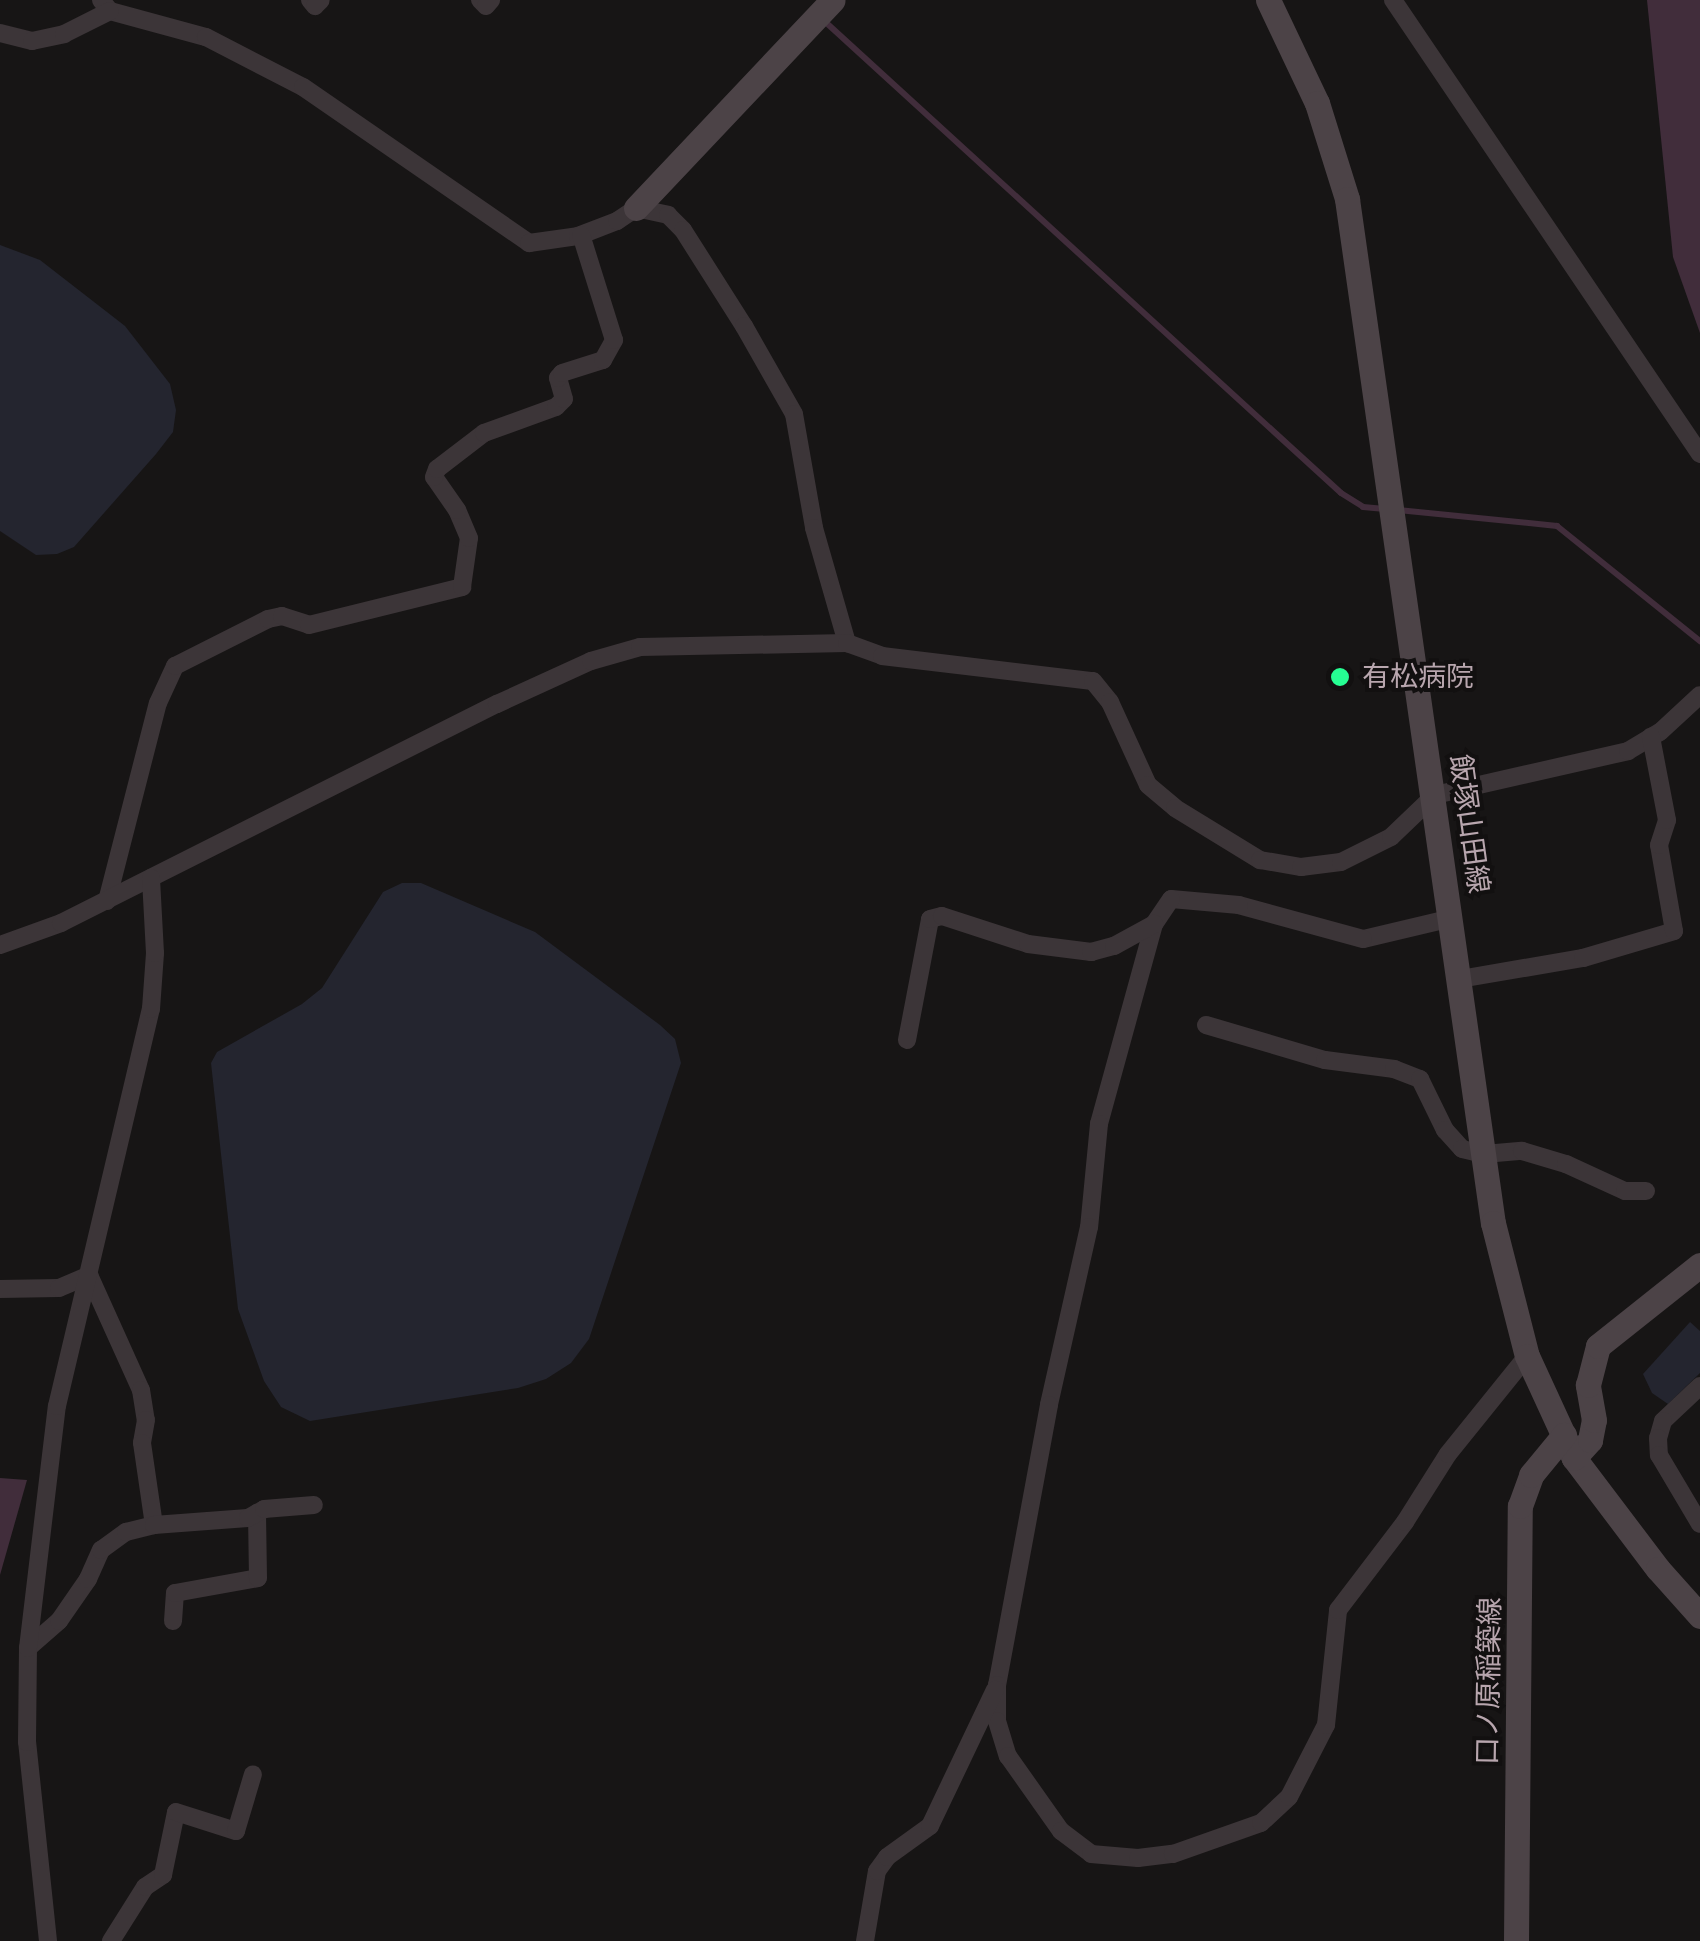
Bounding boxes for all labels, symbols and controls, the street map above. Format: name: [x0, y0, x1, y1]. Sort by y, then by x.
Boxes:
place label: 有松病院: [1362, 660, 1474, 694]
marker: 有松病院: [1327, 664, 1353, 690]
street label: 飯塚山田線: [1443, 752, 1495, 896]
street label: 口ノ原稲築線: [1471, 1597, 1507, 1765]

